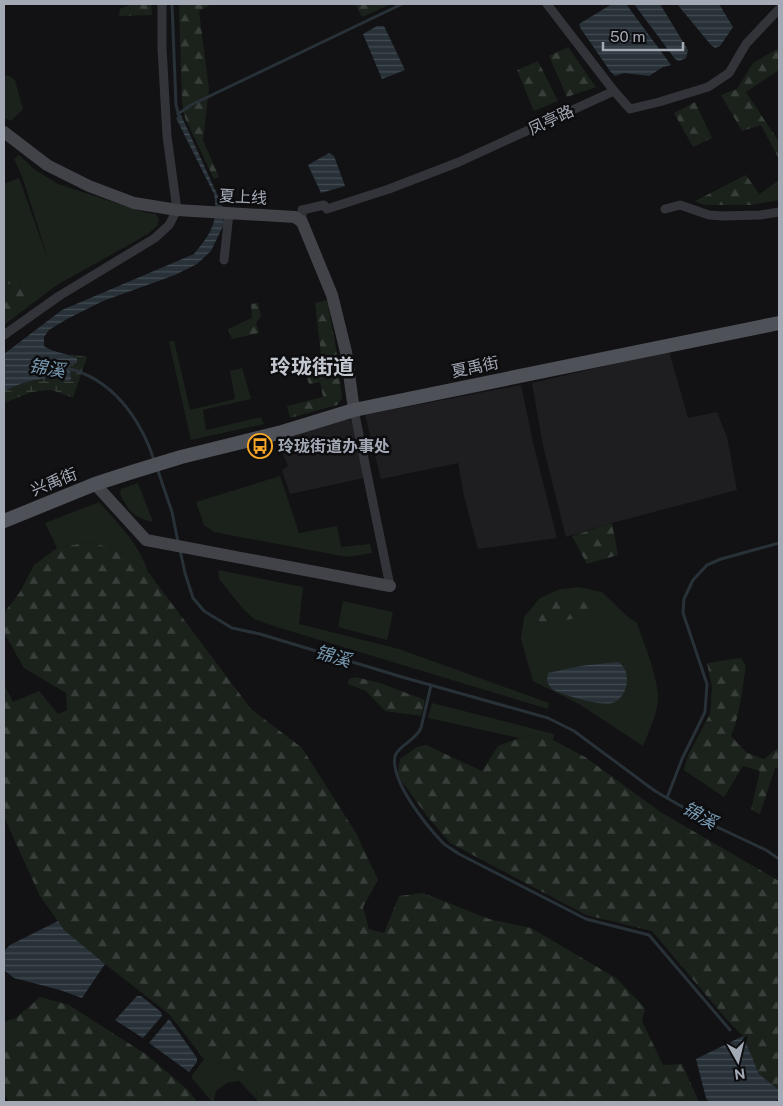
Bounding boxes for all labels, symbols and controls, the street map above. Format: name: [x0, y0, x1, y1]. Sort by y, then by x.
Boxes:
scale bar: [603, 20, 683, 52]
text: 50 m: [610, 28, 645, 45]
street label: 凤亭路: [525, 101, 577, 139]
street label: 夏上线: [219, 186, 267, 208]
street label: 夏禹街: [450, 353, 500, 381]
district label: 玲珑街道: [270, 354, 354, 379]
water label: 锦溪: [28, 355, 68, 381]
bus stop icon: 玲珑街道办事处: [247, 433, 273, 459]
place label: 玲珑街道办事处: [278, 437, 390, 456]
street label: 兴禹街: [28, 464, 80, 500]
water label: 锦溪: [313, 641, 355, 672]
water label: 锦溪: [679, 797, 723, 834]
north arrow: [713, 1036, 763, 1086]
text: N: [733, 1065, 746, 1083]

